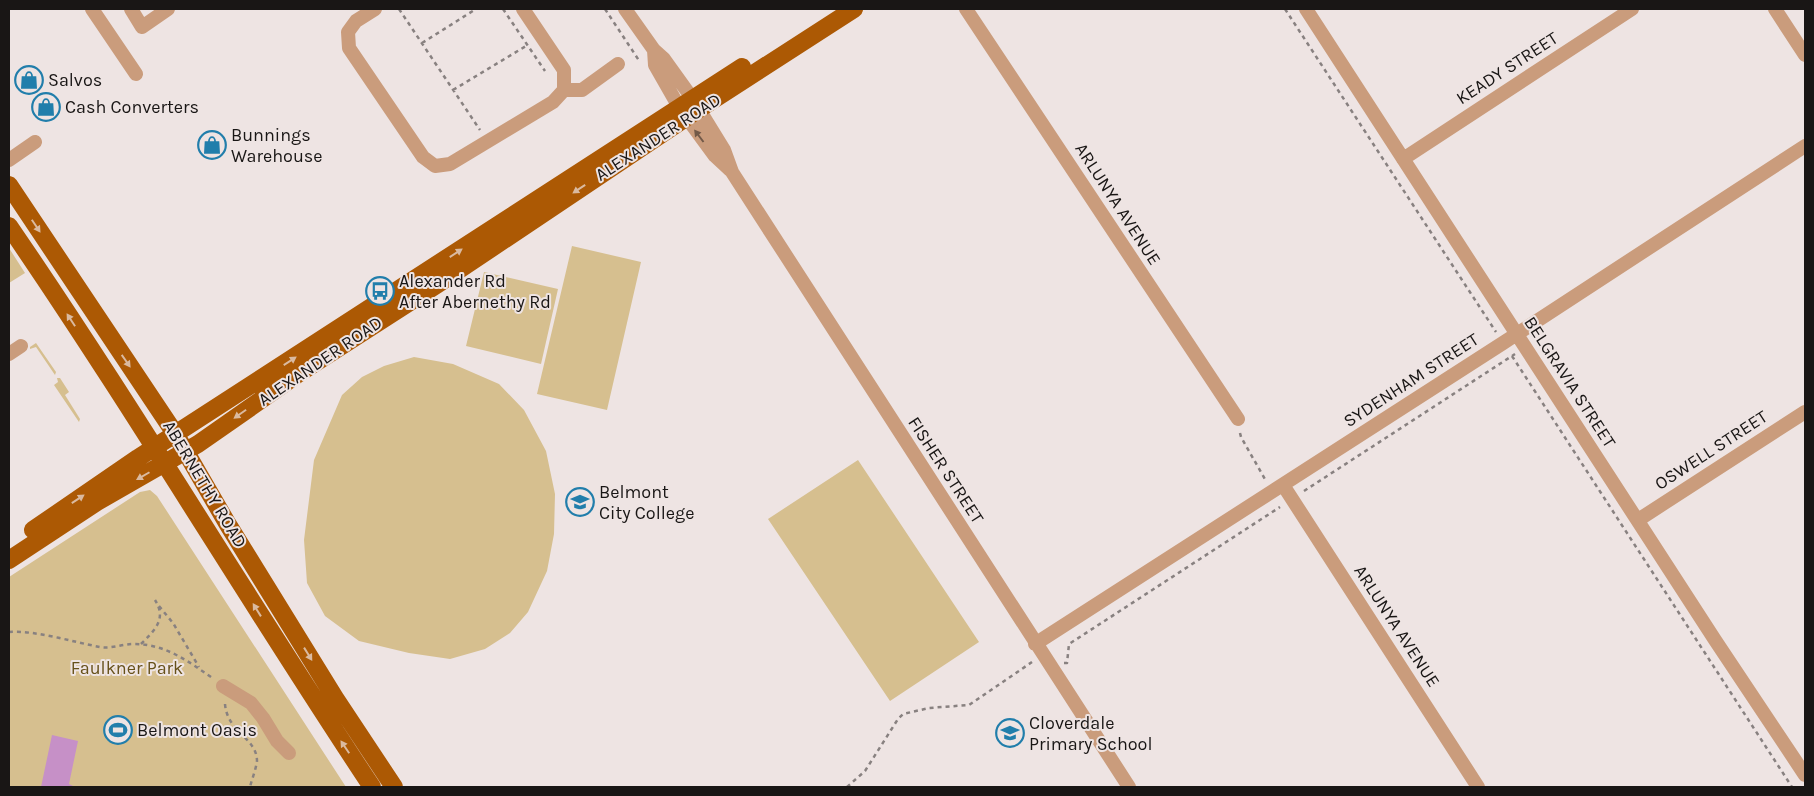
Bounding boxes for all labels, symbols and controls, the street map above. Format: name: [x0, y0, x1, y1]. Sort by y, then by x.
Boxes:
street label: KEADY STREET: [1452, 27, 1562, 109]
shop icon: Salvos: [14, 65, 44, 95]
place label: Salvos: [48, 69, 102, 91]
street label: ALEXANDER ROAD: [591, 88, 725, 186]
shop icon: Cash Converters: [31, 92, 61, 122]
place label: Cash Converters: [65, 96, 199, 118]
place label: Bunnings Warehouse: [231, 124, 322, 167]
shop icon: Bunnings Warehouse: [197, 130, 227, 160]
one-way arrow: [694, 130, 705, 143]
street label: ARLUNYA AVENUE: [1070, 139, 1166, 269]
one-way arrow: [573, 184, 586, 193]
one-way arrow: [31, 219, 41, 233]
one-way arrow: [449, 248, 462, 258]
place label: Alexander Rd After Abernethy Rd: [399, 270, 551, 313]
bus stop icon: Alexander Rd After Abernethy Rd: [365, 276, 395, 306]
street label: ALEXANDER ROAD: [254, 311, 386, 411]
street label: BELGRAVIA STREET: [1519, 312, 1621, 452]
one-way arrow: [67, 313, 76, 326]
street label: SYDENHAM STREET: [1339, 328, 1483, 432]
one-way arrow: [121, 354, 131, 368]
one-way arrow: [284, 356, 297, 366]
street label: OSWELL STREET: [1651, 405, 1771, 495]
one-way arrow: [233, 409, 247, 419]
street label: FISHER STREET: [903, 412, 989, 528]
street label: ABERNETHY ROAD: [158, 416, 252, 552]
one-way arrow: [136, 472, 151, 480]
place label: Belmont City College: [599, 481, 694, 524]
school or university icon: Belmont City College: [565, 487, 595, 517]
one-way arrow: [72, 494, 85, 504]
street label: ARLUNYA AVENUE: [1349, 561, 1445, 691]
one-way arrow: [253, 603, 262, 617]
one-way arrow: [303, 647, 312, 660]
park label: Faulkner Park: [71, 657, 183, 679]
place label: Cloverdale Primary School: [1029, 712, 1153, 755]
sports icon: Belmont Oasis: [103, 715, 133, 745]
school or university icon: Cloverdale Primary School: [995, 718, 1025, 748]
place label: Belmont Oasis: [137, 719, 257, 741]
one-way arrow: [340, 740, 350, 753]

